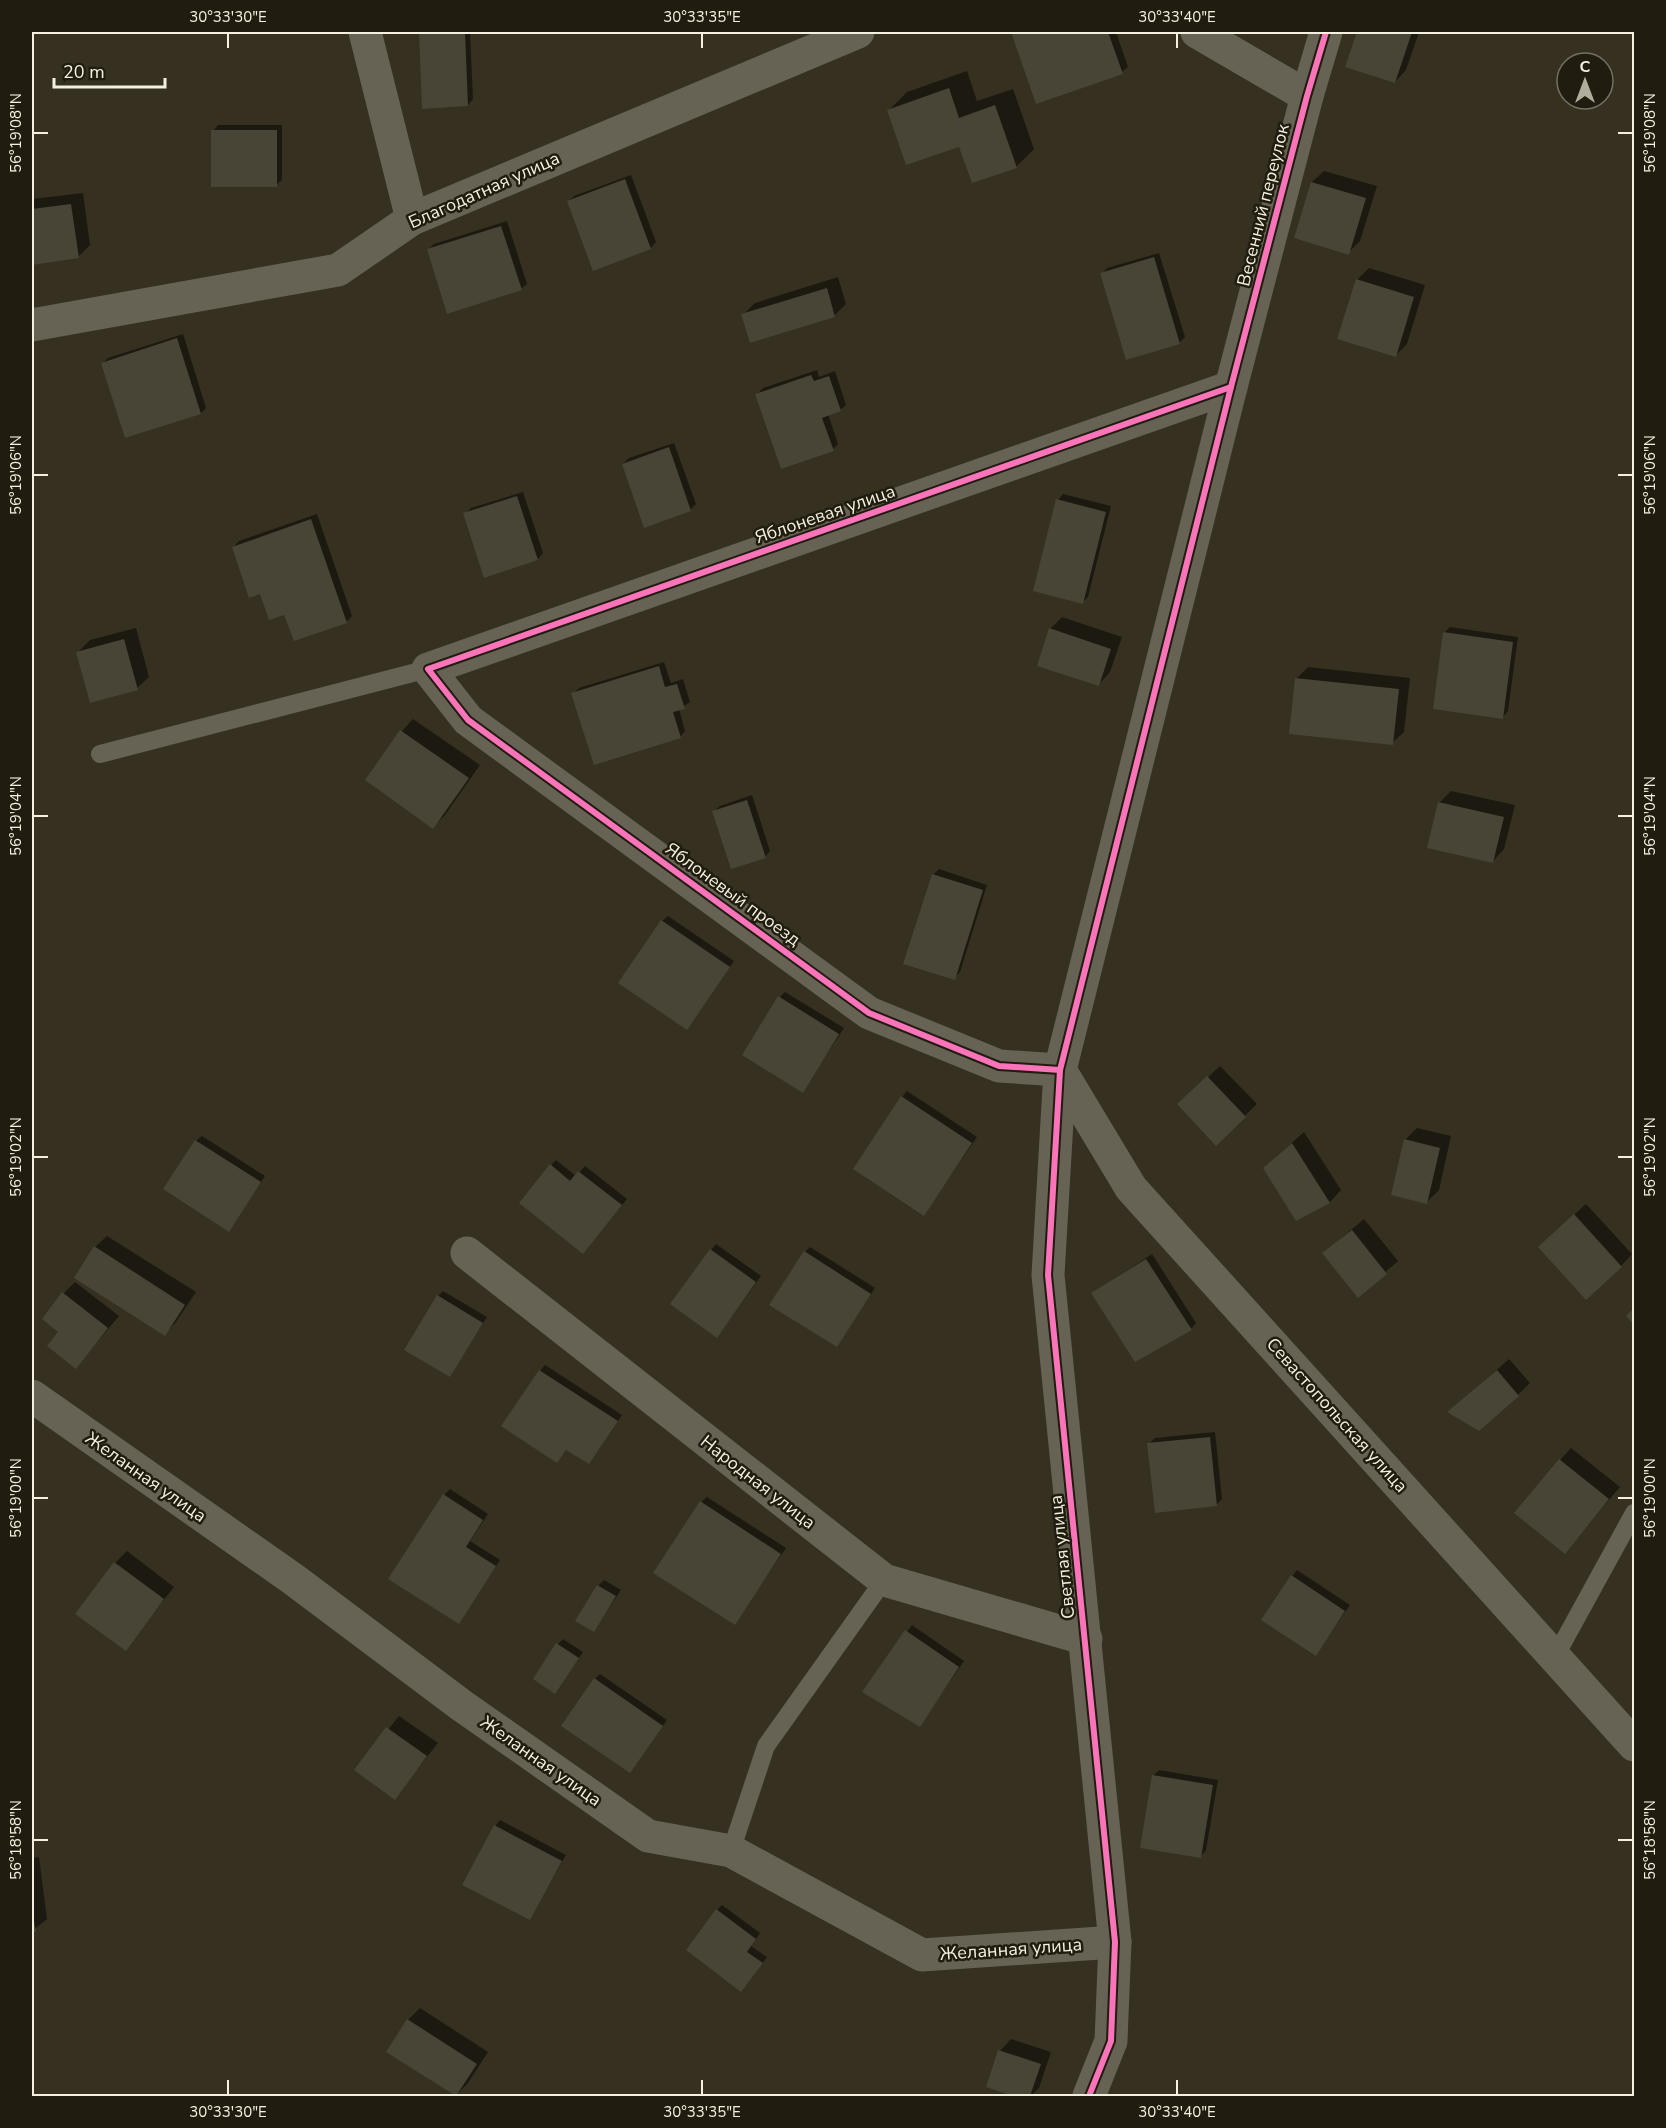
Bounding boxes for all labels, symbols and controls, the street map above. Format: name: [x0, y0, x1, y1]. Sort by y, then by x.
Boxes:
text: 30°33'30"E: [189, 7, 267, 27]
text: 30°33'35"E: [663, 7, 741, 27]
text: 30°33'40"E: [1138, 7, 1216, 27]
scale bar: [54, 51, 165, 89]
north arrow: [1555, 51, 1615, 111]
text: С: [1580, 56, 1591, 78]
text: 20 m: [63, 60, 105, 84]
text: 56°19'08"N: [6, 93, 26, 173]
text: 56°19'08"N: [1640, 93, 1660, 173]
street label: Весенний переулок: [1231, 121, 1295, 289]
street label: Благодатная улица: [405, 146, 563, 234]
text: 56°19'06"N: [6, 435, 26, 515]
text: 56°19'06"N: [1640, 435, 1660, 515]
street label: Яблоневая улица: [752, 479, 898, 549]
text: 56°19'04"N: [6, 776, 26, 856]
text: 56°19'04"N: [1640, 776, 1660, 856]
street label: Яблоневый проезд: [660, 837, 806, 952]
text: 56°19'02"N: [6, 1117, 26, 1197]
text: 56°19'02"N: [1640, 1117, 1660, 1197]
street label: Севастопольская улица: [1261, 1332, 1413, 1498]
street label: Желанная улица: [81, 1426, 211, 1528]
street label: Народная улица: [696, 1430, 820, 1534]
text: 56°19'00"N: [6, 1458, 26, 1538]
text: 56°19'00"N: [1640, 1458, 1660, 1538]
street label: Светлая улица: [1044, 1494, 1080, 1620]
street label: Желанная улица: [476, 1710, 606, 1812]
text: 56°18'58"N: [6, 1800, 26, 1880]
text: 56°18'58"N: [1640, 1800, 1660, 1880]
street label: Желанная улица: [939, 1932, 1083, 1966]
text: 30°33'30"E: [189, 2102, 267, 2122]
text: 30°33'35"E: [663, 2102, 741, 2122]
text: 30°33'40"E: [1138, 2102, 1216, 2122]

